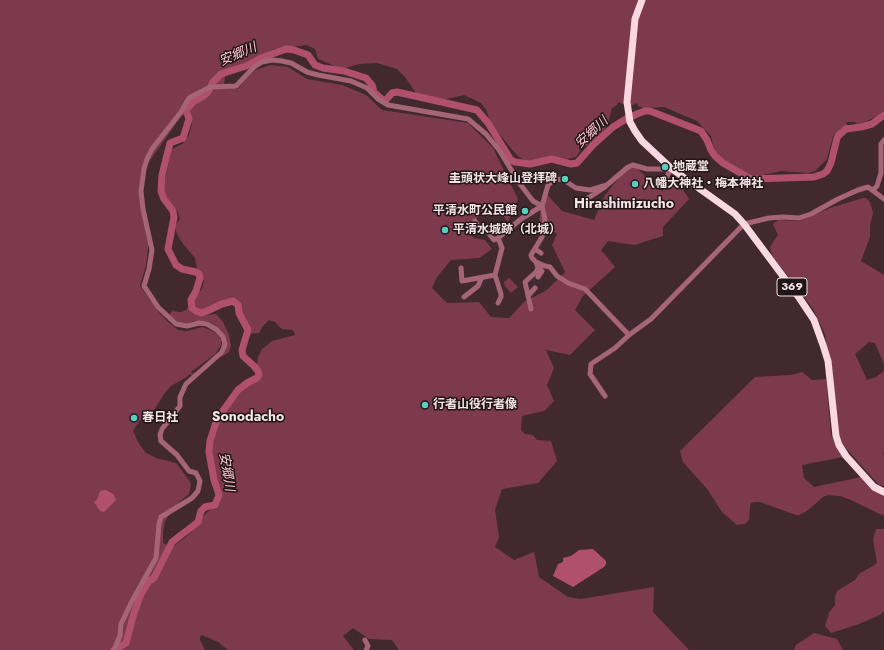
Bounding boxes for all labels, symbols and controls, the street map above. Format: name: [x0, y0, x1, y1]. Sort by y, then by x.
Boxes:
water label: 安郷川: [217, 40, 259, 70]
water label: 安郷川: [572, 114, 612, 152]
place label: 地蔵堂: [673, 160, 709, 174]
marker: 地蔵堂: [660, 162, 670, 172]
place label: 圭頭状大峰山登拝碑: [449, 172, 557, 186]
marker: 圭頭状大峰山登拝碑: [560, 174, 570, 184]
place label: 八幡大神社・梅本神社: [643, 177, 763, 191]
marker: 八幡大神社・梅本神社: [630, 179, 640, 189]
district label: Hirashimizucho: [574, 197, 674, 213]
place label: 平清水町公民館: [433, 204, 517, 218]
marker: 平清水町公民館: [520, 206, 530, 216]
place label: 平清水城跡（北城）: [453, 223, 561, 237]
marker: 平清水城跡（北城）: [440, 225, 450, 235]
road number: 369: [777, 278, 807, 296]
place label: 行者山役行者像: [433, 398, 517, 412]
marker: 行者山役行者像: [420, 400, 430, 410]
district label: Sonodacho: [212, 410, 284, 426]
place label: 春日社: [142, 411, 178, 425]
marker: 春日社: [129, 413, 139, 423]
water label: 安郷川: [215, 452, 237, 492]

